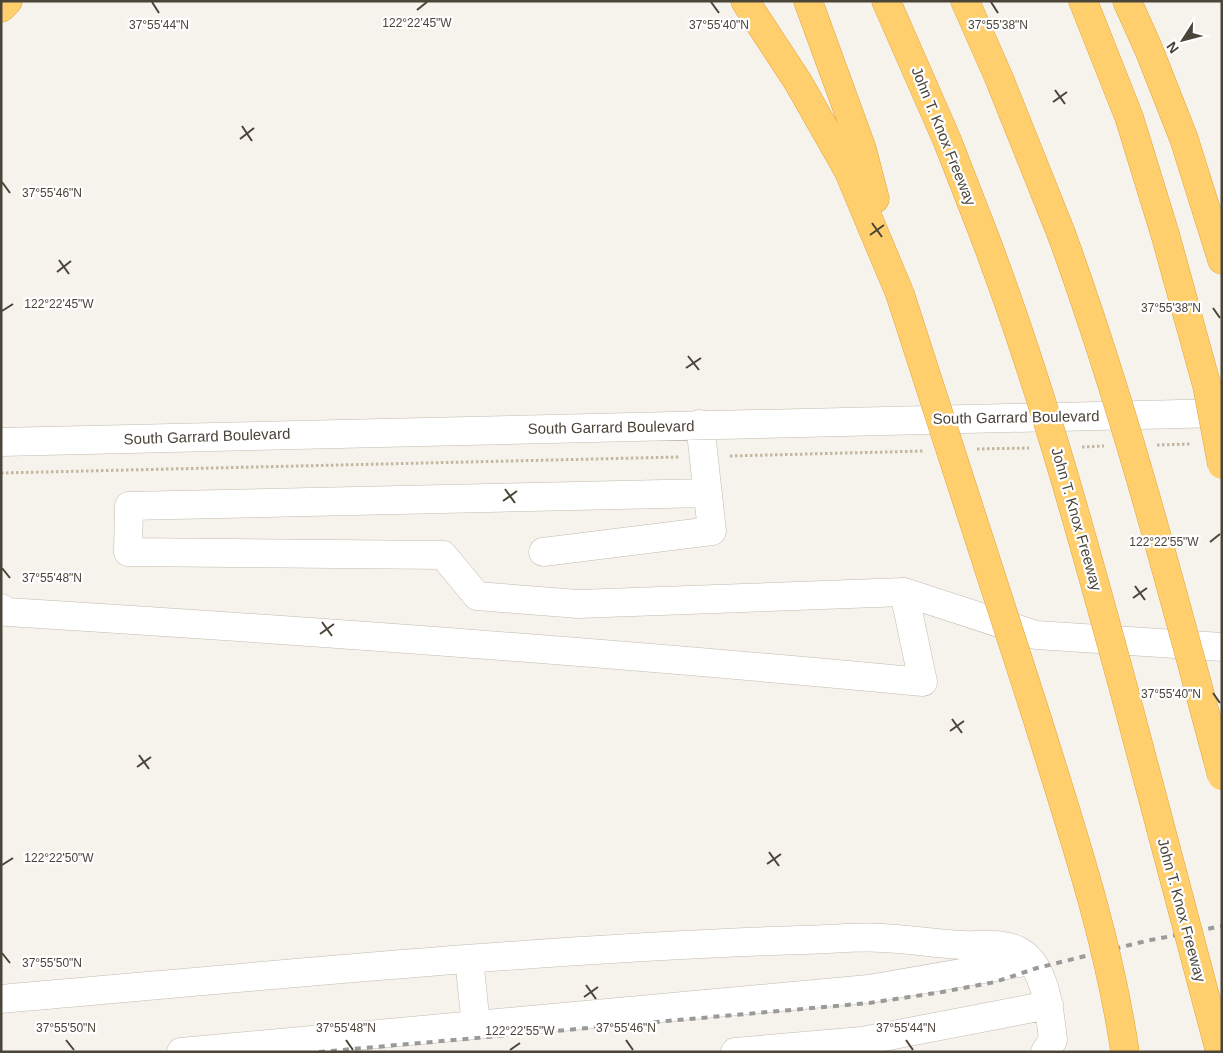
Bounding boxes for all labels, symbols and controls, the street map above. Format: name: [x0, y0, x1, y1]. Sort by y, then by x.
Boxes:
north arrow: [1158, 15, 1208, 65]
text: 122°22'45"W: [382, 16, 452, 30]
text: 37°55'44"N: [129, 18, 189, 32]
text: 37°55'40"N: [689, 18, 749, 32]
text: 37°55'38"N: [968, 18, 1028, 32]
text: N: [1163, 39, 1182, 56]
street label: John T. Knox Freeway: [908, 64, 980, 208]
text: 37°55'46"N: [22, 186, 82, 200]
text: 122°22'45"W: [24, 297, 94, 311]
text: 37°55'38"N: [1141, 301, 1201, 315]
street label: South Garrard Boulevard: [932, 407, 1100, 427]
street label: South Garrard Boulevard: [527, 417, 695, 437]
street label: South Garrard Boulevard: [123, 425, 291, 447]
street label: John T. Knox Freeway: [1048, 445, 1106, 593]
text: 122°22'55"W: [1129, 535, 1199, 549]
text: 37°55'48"N: [22, 571, 82, 585]
text: 37°55'40"N: [1141, 687, 1201, 701]
street label: John T. Knox Freeway: [1155, 836, 1210, 984]
text: 122°22'50"W: [24, 851, 94, 865]
text: 37°55'50"N: [22, 956, 82, 970]
text: 37°55'50"N: [36, 1021, 96, 1035]
text: 37°55'48"N: [316, 1021, 376, 1035]
text: 37°55'46"N: [596, 1021, 656, 1035]
text: 37°55'44"N: [876, 1021, 936, 1035]
text: 122°22'55"W: [485, 1024, 555, 1038]

